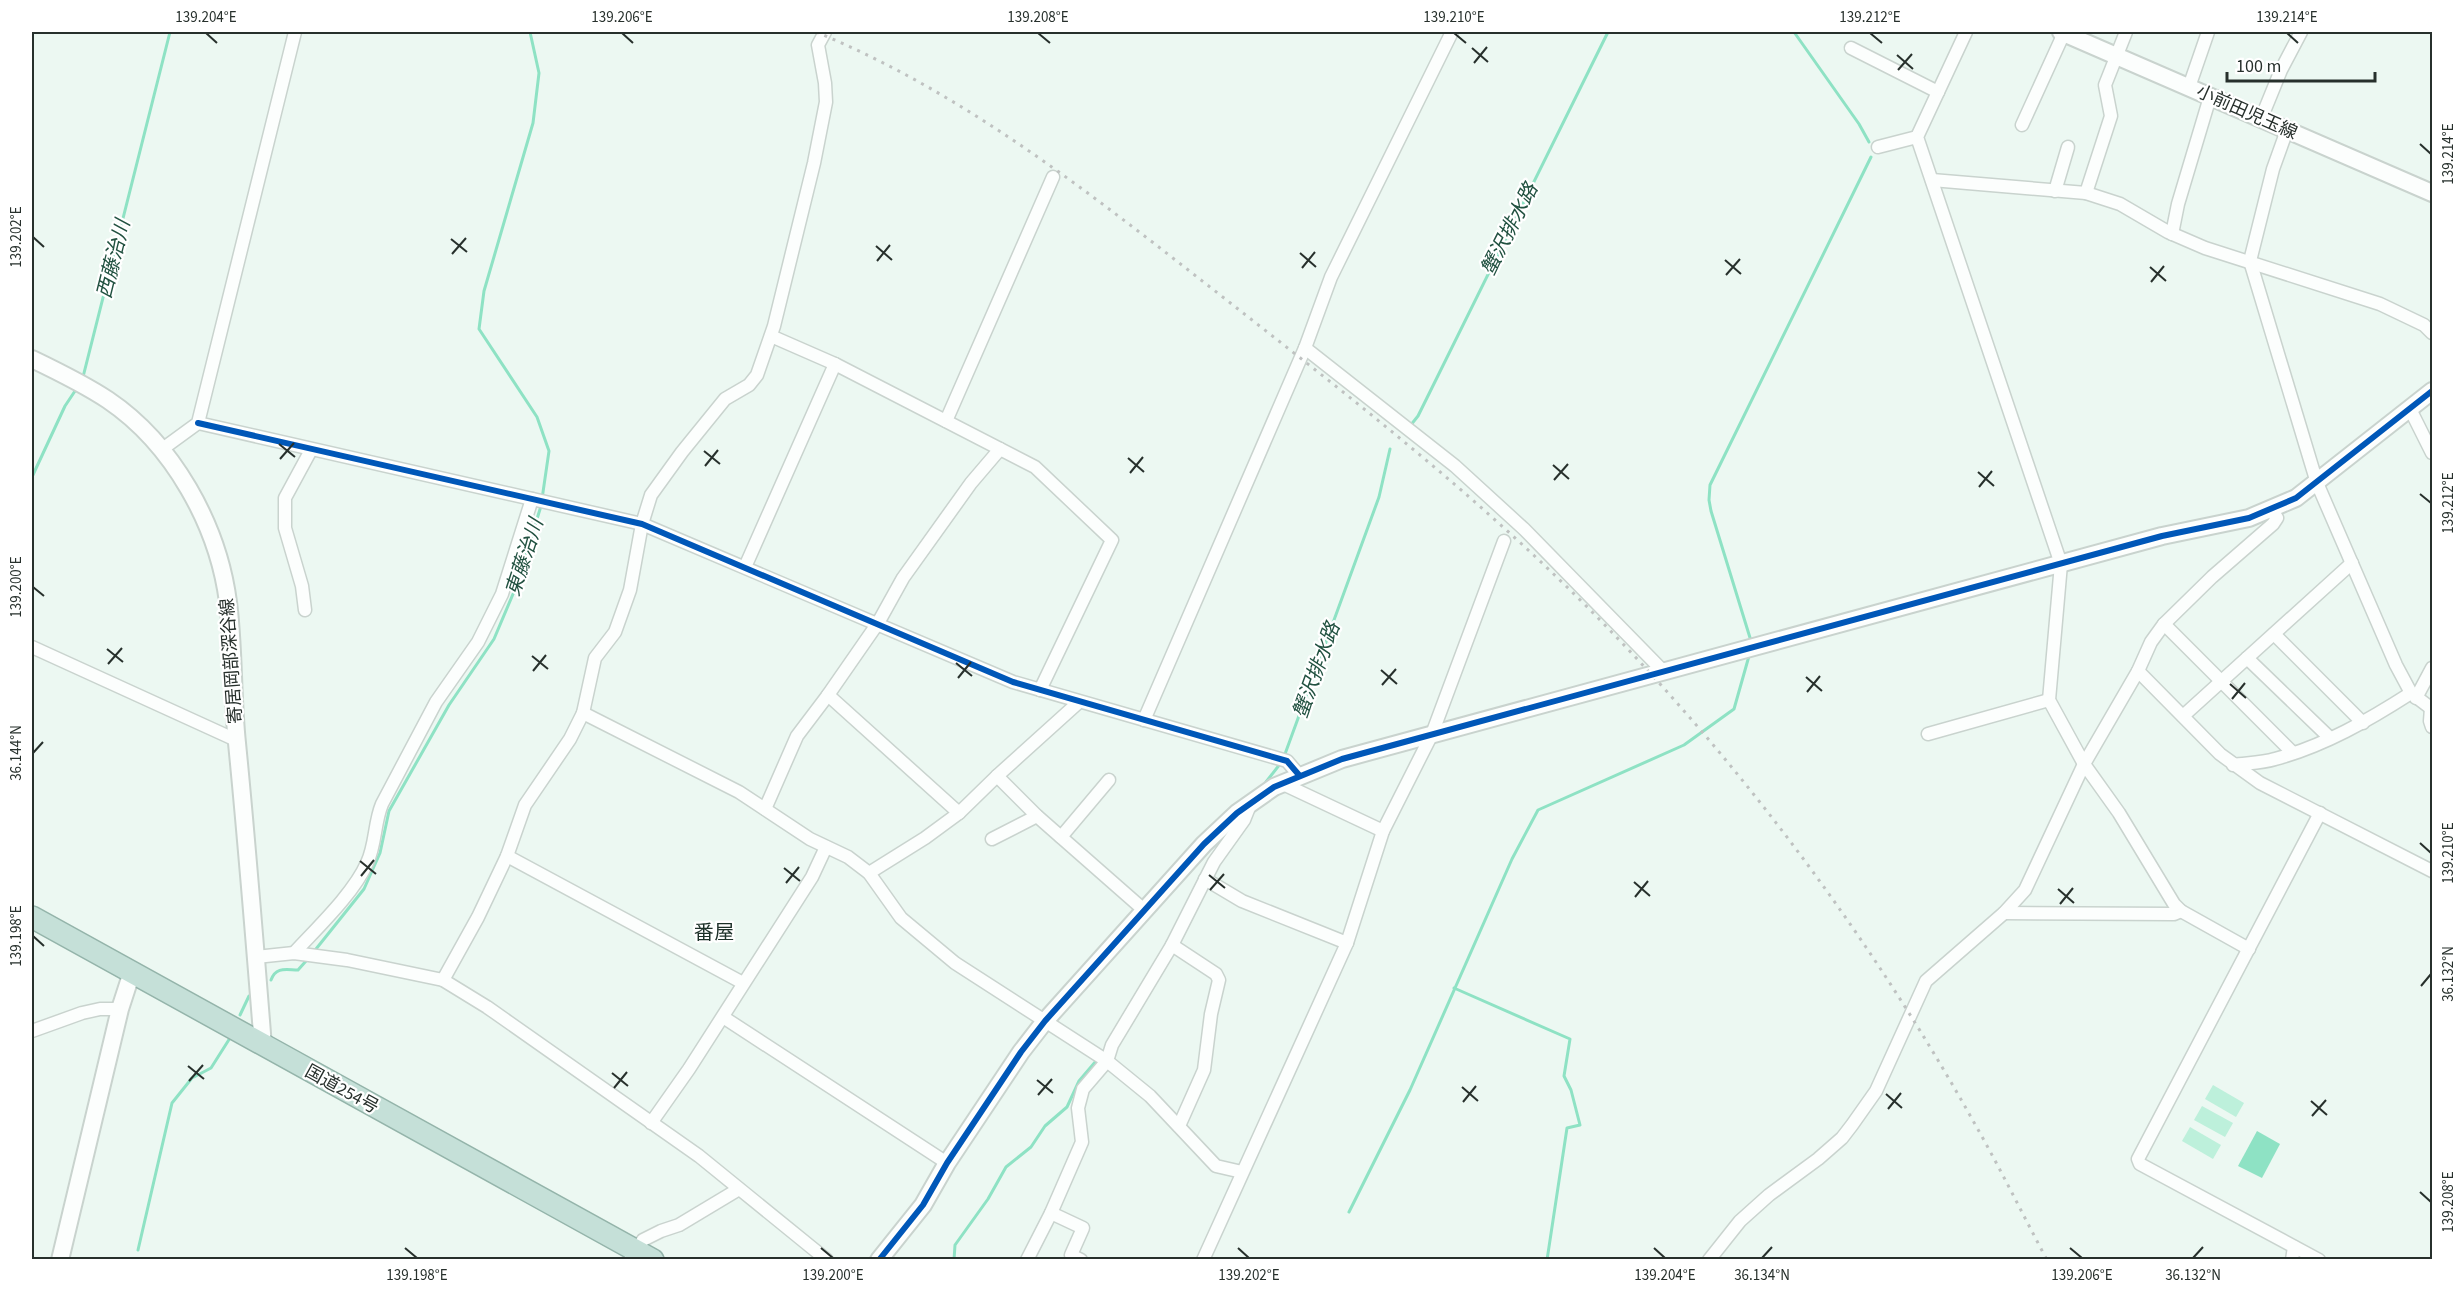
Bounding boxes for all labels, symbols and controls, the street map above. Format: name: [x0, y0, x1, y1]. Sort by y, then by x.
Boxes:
text: 139.204°E: [175, 7, 237, 28]
text: 139.206°E: [591, 7, 653, 28]
text: 139.208°E: [1007, 7, 1069, 28]
text: 139.210°E: [1423, 7, 1485, 28]
text: 139.212°E: [1839, 7, 1901, 28]
text: 139.214°E: [2256, 7, 2318, 28]
scale bar: [2227, 45, 2376, 83]
text: 100 m: [2236, 54, 2281, 79]
street label: 小前田児玉線: [2192, 79, 2301, 146]
text: 139.214°E: [2438, 123, 2459, 185]
water label: 蟹沢排水路: [1475, 177, 1546, 280]
text: 139.202°E: [6, 206, 27, 268]
water label: 西藤治川: [91, 215, 138, 301]
text: 139.212°E: [2438, 472, 2459, 534]
water label: 東藤治川: [499, 513, 551, 600]
text: 139.200°E: [6, 556, 27, 618]
street label: 寄居岡部深谷線: [215, 597, 248, 725]
water label: 蟹沢排水路: [1287, 617, 1348, 722]
text: 36.144°N: [6, 725, 27, 781]
text: 139.210°E: [2438, 822, 2459, 884]
text: 139.198°E: [6, 905, 27, 967]
district label: 番屋: [694, 919, 734, 947]
text: 36.132°N: [2438, 946, 2459, 1002]
street label: 国道254号: [300, 1059, 383, 1120]
text: 139.208°E: [2438, 1171, 2459, 1233]
text: 139.198°E: [386, 1265, 448, 1286]
text: 139.200°E: [802, 1265, 864, 1286]
text: 139.202°E: [1218, 1265, 1280, 1286]
text: 139.204°E: [1634, 1265, 1696, 1286]
text: 36.134°N: [1734, 1265, 1790, 1286]
text: 139.206°E: [2051, 1265, 2113, 1286]
text: 36.132°N: [2165, 1265, 2221, 1286]

